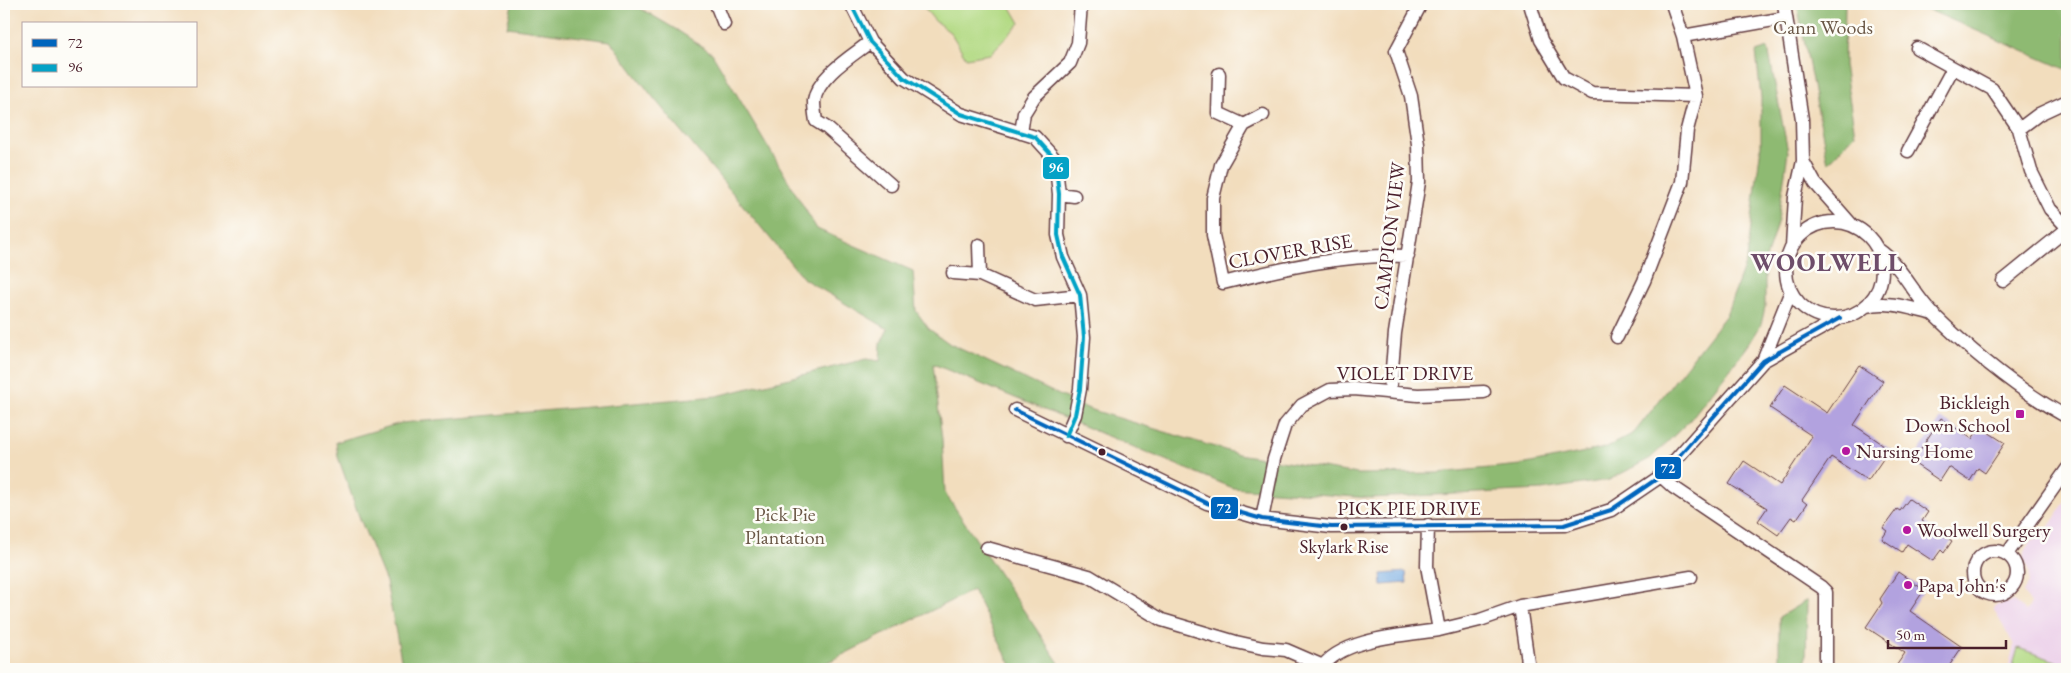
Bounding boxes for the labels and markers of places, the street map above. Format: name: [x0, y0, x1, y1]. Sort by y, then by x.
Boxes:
place label: Bickleigh Down School: [1905, 389, 2010, 438]
marker: Bickleigh Down School: [2014, 408, 2026, 420]
place label: Nursing Home: [1856, 438, 1973, 464]
marker: Nursing Home: [1840, 445, 1852, 457]
unlabelled marker: [1097, 447, 1107, 457]
place label: Woolwell Surgery: [1917, 517, 2051, 543]
marker: Skylark Rise: [1339, 522, 1349, 532]
marker: Woolwell Surgery: [1901, 524, 1913, 536]
place label: Skylark Rise: [1299, 534, 1389, 559]
place label: Papa John's: [1918, 572, 2006, 598]
marker: Papa John's: [1902, 579, 1914, 591]

